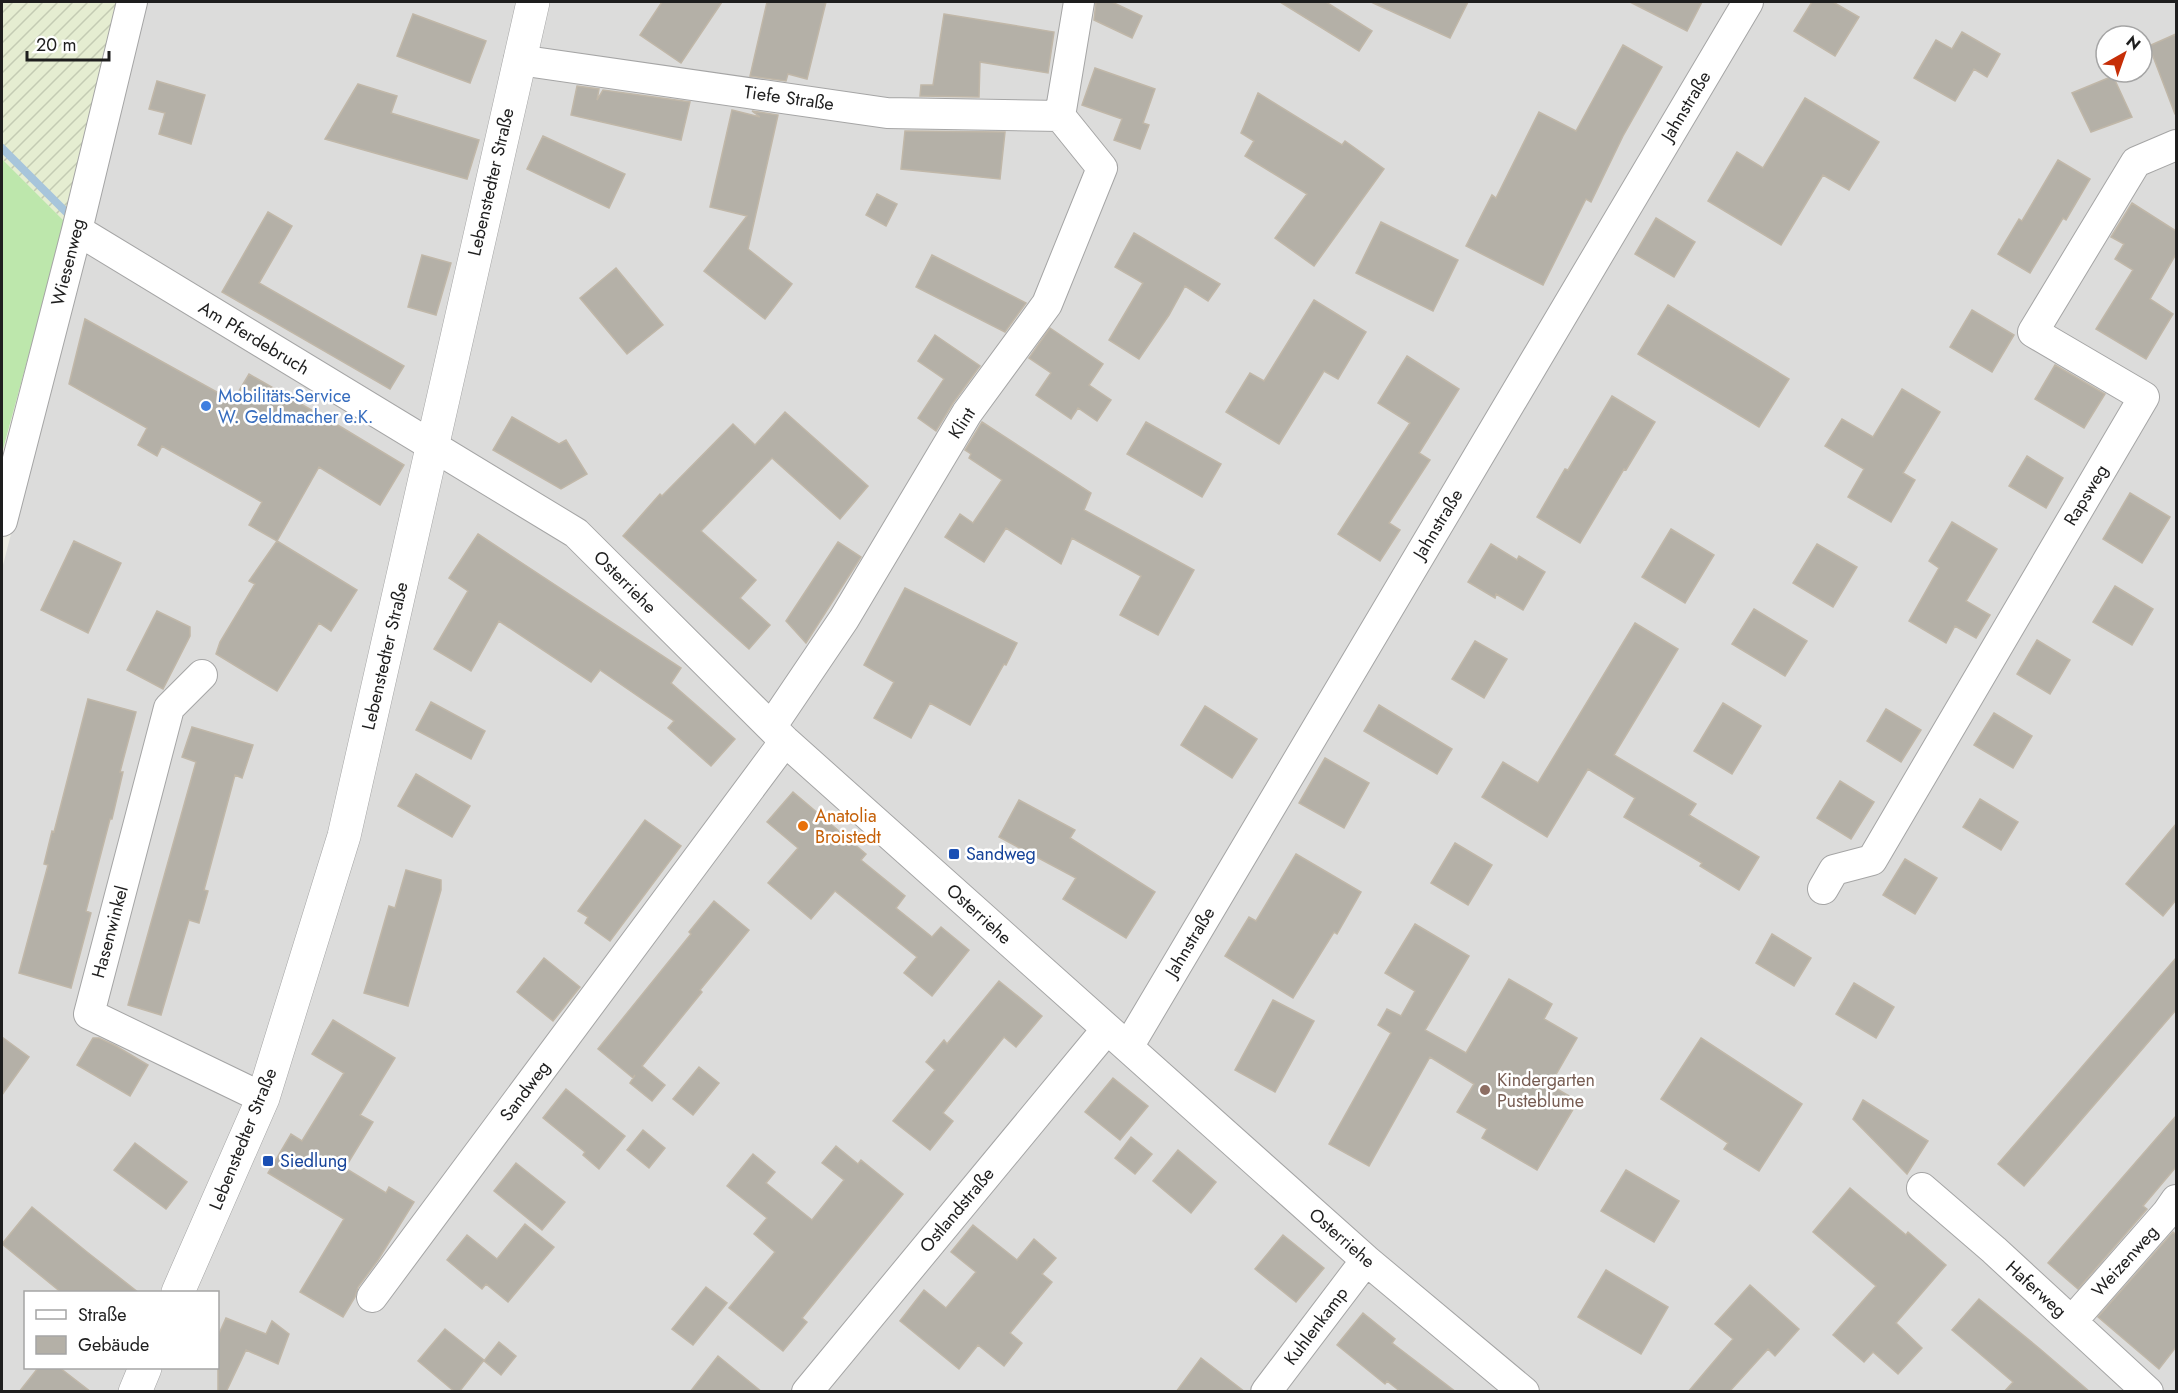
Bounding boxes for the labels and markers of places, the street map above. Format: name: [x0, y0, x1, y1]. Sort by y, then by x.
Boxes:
place label: Mobilitäts-Service W. Geldmacher e.K.: [218, 383, 373, 430]
marker: Mobilitäts-Service W. Geldmacher e.K.: [199, 399, 213, 413]
place label: Anatolia Broistedt: [815, 803, 882, 850]
marker: Anatolia Broistedt: [796, 819, 810, 833]
place label: Sandweg: [966, 841, 1036, 867]
marker: Sandweg: [947, 847, 961, 861]
place label: Kindergarten Pusteblume: [1497, 1067, 1595, 1114]
marker: Kindergarten Pusteblume: [1478, 1083, 1492, 1097]
place label: Siedlung: [280, 1148, 347, 1174]
marker: Siedlung: [261, 1154, 275, 1168]

